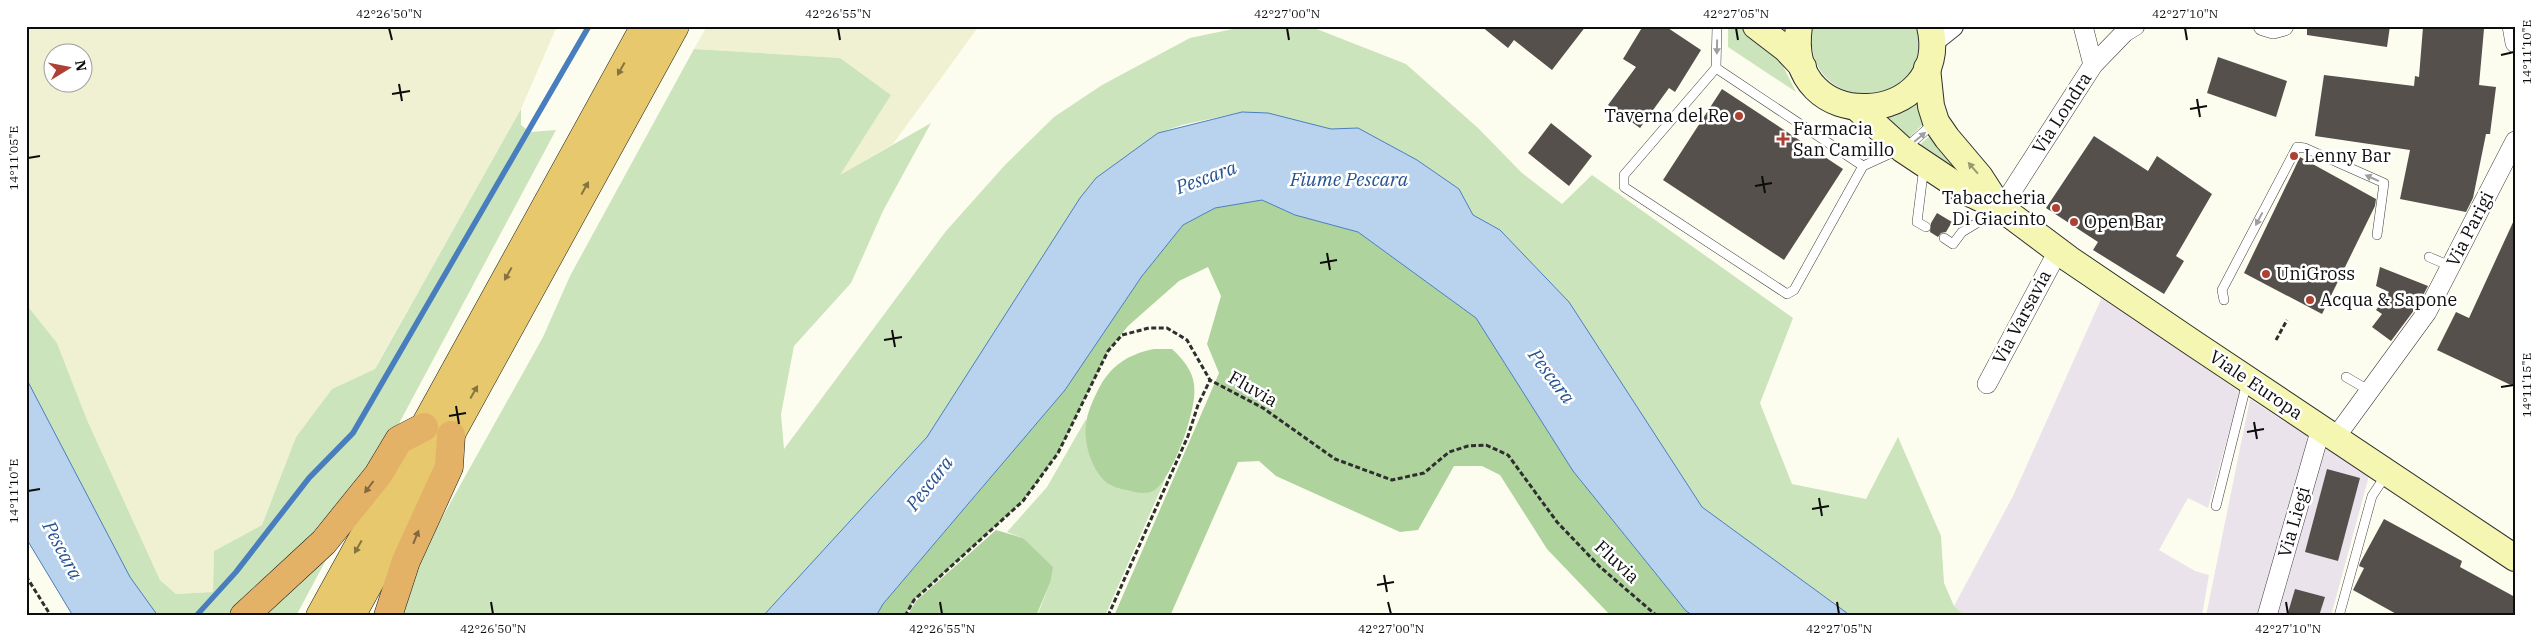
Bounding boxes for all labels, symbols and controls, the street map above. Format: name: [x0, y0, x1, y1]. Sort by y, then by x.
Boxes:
text: 42°26'50"N: [356, 6, 422, 21]
text: 42°26'55"N: [805, 6, 871, 21]
text: 42°27'00"N: [1254, 6, 1320, 21]
text: 42°27'05"N: [1703, 6, 1769, 21]
text: 42°27'10"N: [2152, 6, 2218, 21]
text: 14°11'10"E: [2519, 20, 2534, 84]
one-way arrow: [1712, 39, 1720, 55]
north arrow: [42, 42, 92, 92]
text: N: [71, 59, 91, 73]
one-way arrow: [617, 62, 625, 76]
street label: Via Londra: [2027, 68, 2096, 158]
place label: Taverna del Re: [1604, 104, 1729, 127]
marker: Taverna del Re: [1733, 110, 1745, 122]
place label: Farmacia San Camillo: [1793, 117, 1894, 161]
text: 14°11'05"E: [6, 126, 21, 190]
one-way arrow: [1913, 131, 1926, 142]
marker: Farmacia San Camillo: [1777, 133, 1789, 145]
place label: Lenny Bar: [2304, 144, 2391, 167]
marker: Lenny Bar: [2288, 150, 2300, 162]
water label: Pescara: [1171, 155, 1240, 199]
one-way arrow: [1967, 163, 1979, 175]
water label: Fiume Pescara: [1289, 167, 1409, 191]
one-way arrow: [2365, 173, 2379, 181]
one-way arrow: [581, 181, 589, 196]
place label: Tabaccheria Di Giacinto: [1942, 186, 2046, 230]
street label: Via Parigi: [2441, 187, 2498, 270]
marker: Tabaccheria Di Giacinto: [2050, 202, 2062, 214]
place label: Open Bar: [2084, 210, 2163, 233]
one-way arrow: [2255, 212, 2263, 227]
marker: Open Bar: [2068, 216, 2080, 228]
place label: UniGross: [2276, 262, 2355, 285]
street label: Via Varsavia: [1987, 266, 2056, 368]
one-way arrow: [503, 267, 512, 281]
marker: UniGross: [2260, 268, 2272, 280]
place label: Acqua & Sapone: [2320, 288, 2457, 311]
marker: Acqua & Sapone: [2304, 294, 2316, 306]
water label: Pescara: [1523, 343, 1581, 409]
street label: Viale Europa: [2205, 345, 2308, 424]
text: 14°11'15"E: [2519, 353, 2534, 417]
street label: Fluvia: [1225, 365, 1282, 412]
one-way arrow: [470, 385, 478, 399]
water label: Pescara: [900, 450, 958, 516]
text: 14°11'10"E: [6, 459, 21, 523]
one-way arrow: [364, 480, 374, 494]
street label: Via Liegi: [2272, 483, 2315, 560]
water label: Pescara: [37, 516, 89, 584]
one-way arrow: [413, 530, 421, 544]
street label: Fluvia: [1590, 535, 1645, 588]
one-way arrow: [354, 539, 362, 554]
text: 42°26'50"N: [460, 621, 526, 636]
text: 42°26'55"N: [909, 621, 975, 636]
text: 42°27'00"N: [1358, 621, 1424, 636]
text: 42°27'05"N: [1806, 621, 1872, 636]
text: 42°27'10"N: [2255, 621, 2321, 636]

